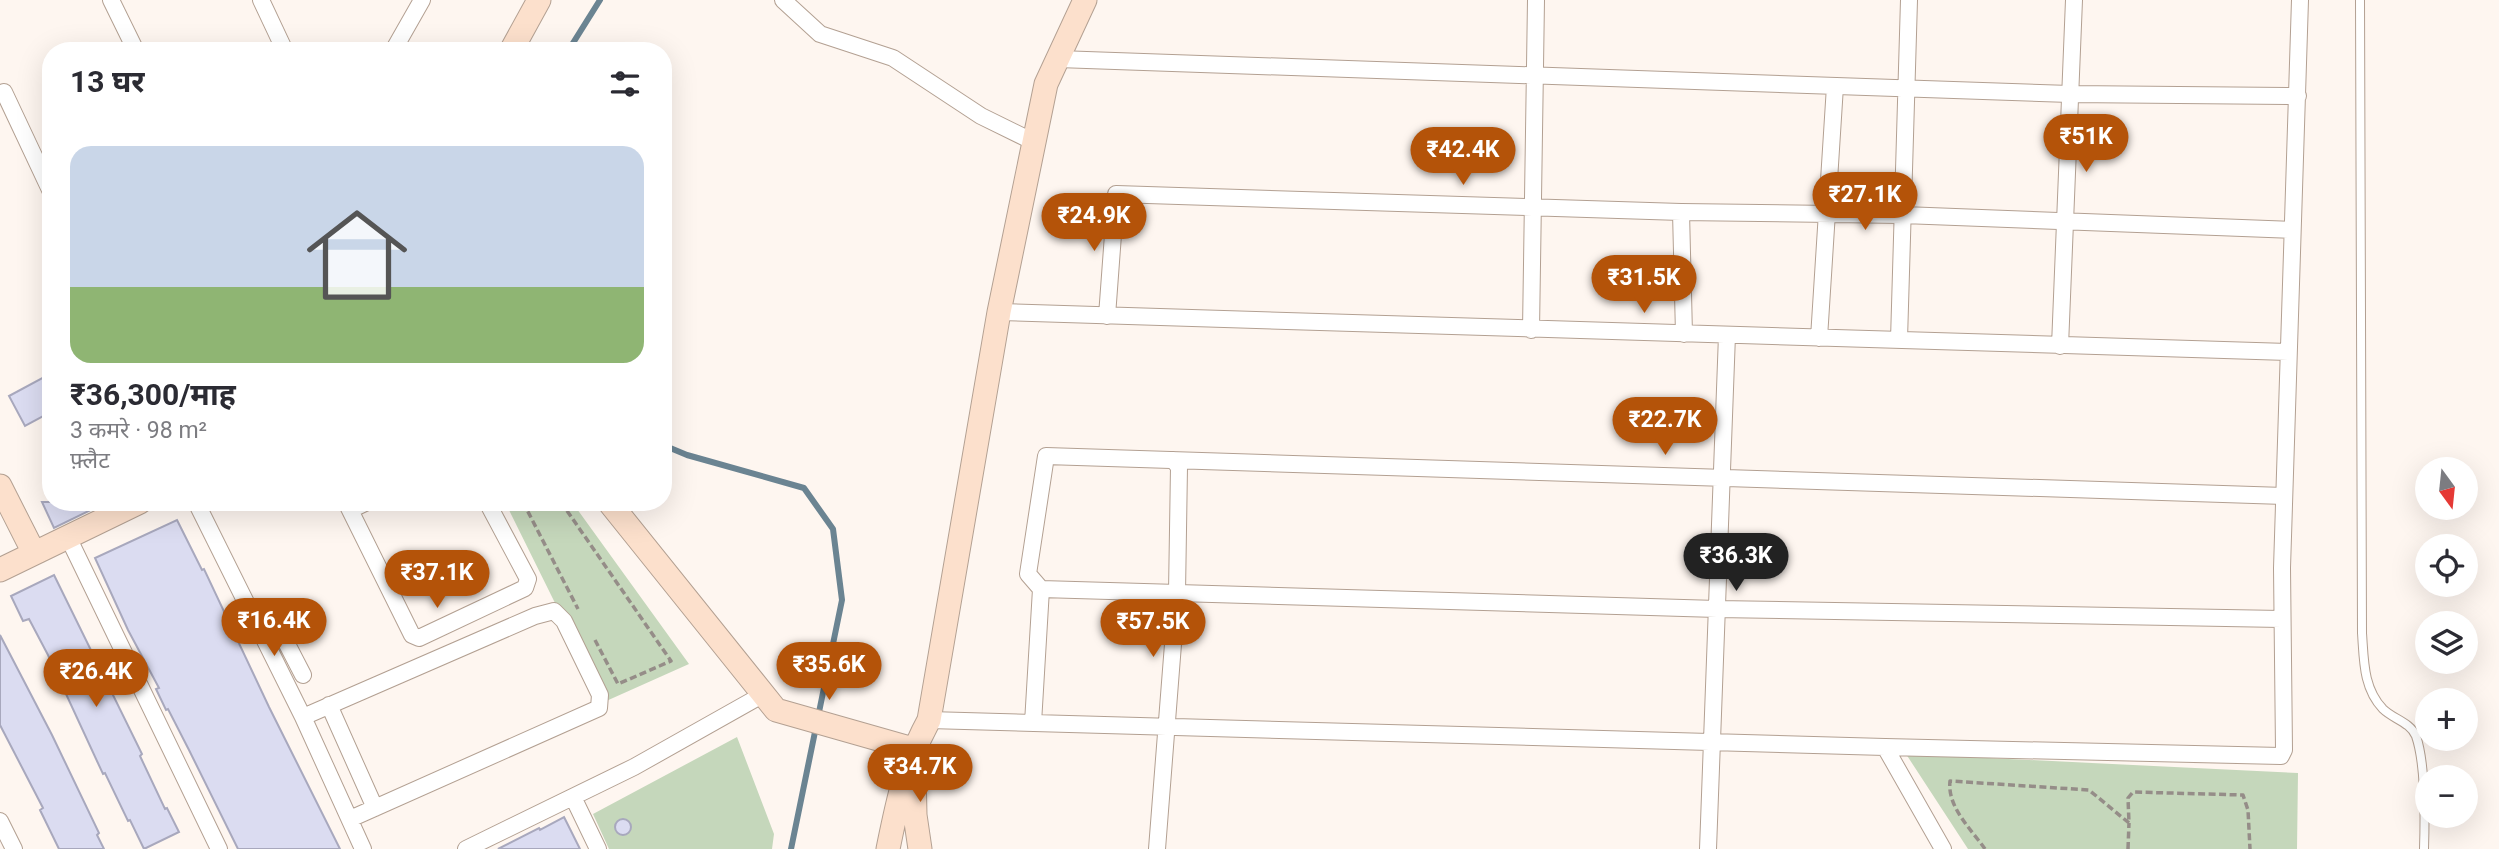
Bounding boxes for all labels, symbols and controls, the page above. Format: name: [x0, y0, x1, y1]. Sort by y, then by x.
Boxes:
text: 13 घर: [70, 64, 145, 99]
icon: filters: [606, 65, 644, 103]
pin: ₹51K: [2045, 114, 2127, 174]
text: ₹51K: [2059, 123, 2113, 150]
pin: ₹42.4K: [1406, 128, 1520, 187]
text: ₹42.4K: [1427, 136, 1499, 163]
pin: ₹27.1K: [1808, 173, 1922, 232]
text: ₹27.1K: [1829, 181, 1901, 208]
icon: home: [294, 192, 420, 318]
pin: ₹24.9K: [1037, 194, 1151, 253]
text: ₹24.9K: [1058, 202, 1130, 229]
pin: ₹31.5K: [1587, 256, 1701, 315]
text: ₹31.5K: [1608, 264, 1680, 291]
text: ₹36,300/माह: [70, 377, 236, 412]
pin: ₹22.7K: [1608, 398, 1722, 457]
text: ₹22.7K: [1629, 406, 1701, 433]
text: 3 कमरे · 98 m²: [70, 417, 207, 444]
text: फ़्लैट: [70, 447, 110, 474]
north arrow: [2415, 457, 2478, 520]
map controls: [2415, 457, 2478, 828]
pin: ₹36.3K: [1679, 534, 1793, 593]
button: locate: [2415, 534, 2478, 597]
text: ₹36.3K: [1700, 542, 1772, 569]
pin: ₹37.1K: [380, 550, 494, 610]
text: ₹37.1K: [401, 559, 473, 586]
pin: ₹16.4K: [217, 598, 331, 658]
pin: ₹57.5K: [1096, 600, 1210, 659]
text: ₹16.4K: [238, 607, 310, 634]
text: ₹57.5K: [1117, 608, 1189, 635]
button: layers: [2415, 611, 2478, 674]
pin: ₹35.6K: [772, 642, 886, 702]
pin: ₹26.4K: [39, 650, 153, 709]
text: ₹35.6K: [793, 651, 865, 678]
text: ₹26.4K: [60, 658, 132, 685]
button: +: [2415, 688, 2478, 751]
pin: ₹34.7K: [863, 744, 977, 804]
text: ₹34.7K: [884, 753, 956, 780]
button: −: [2415, 765, 2478, 828]

